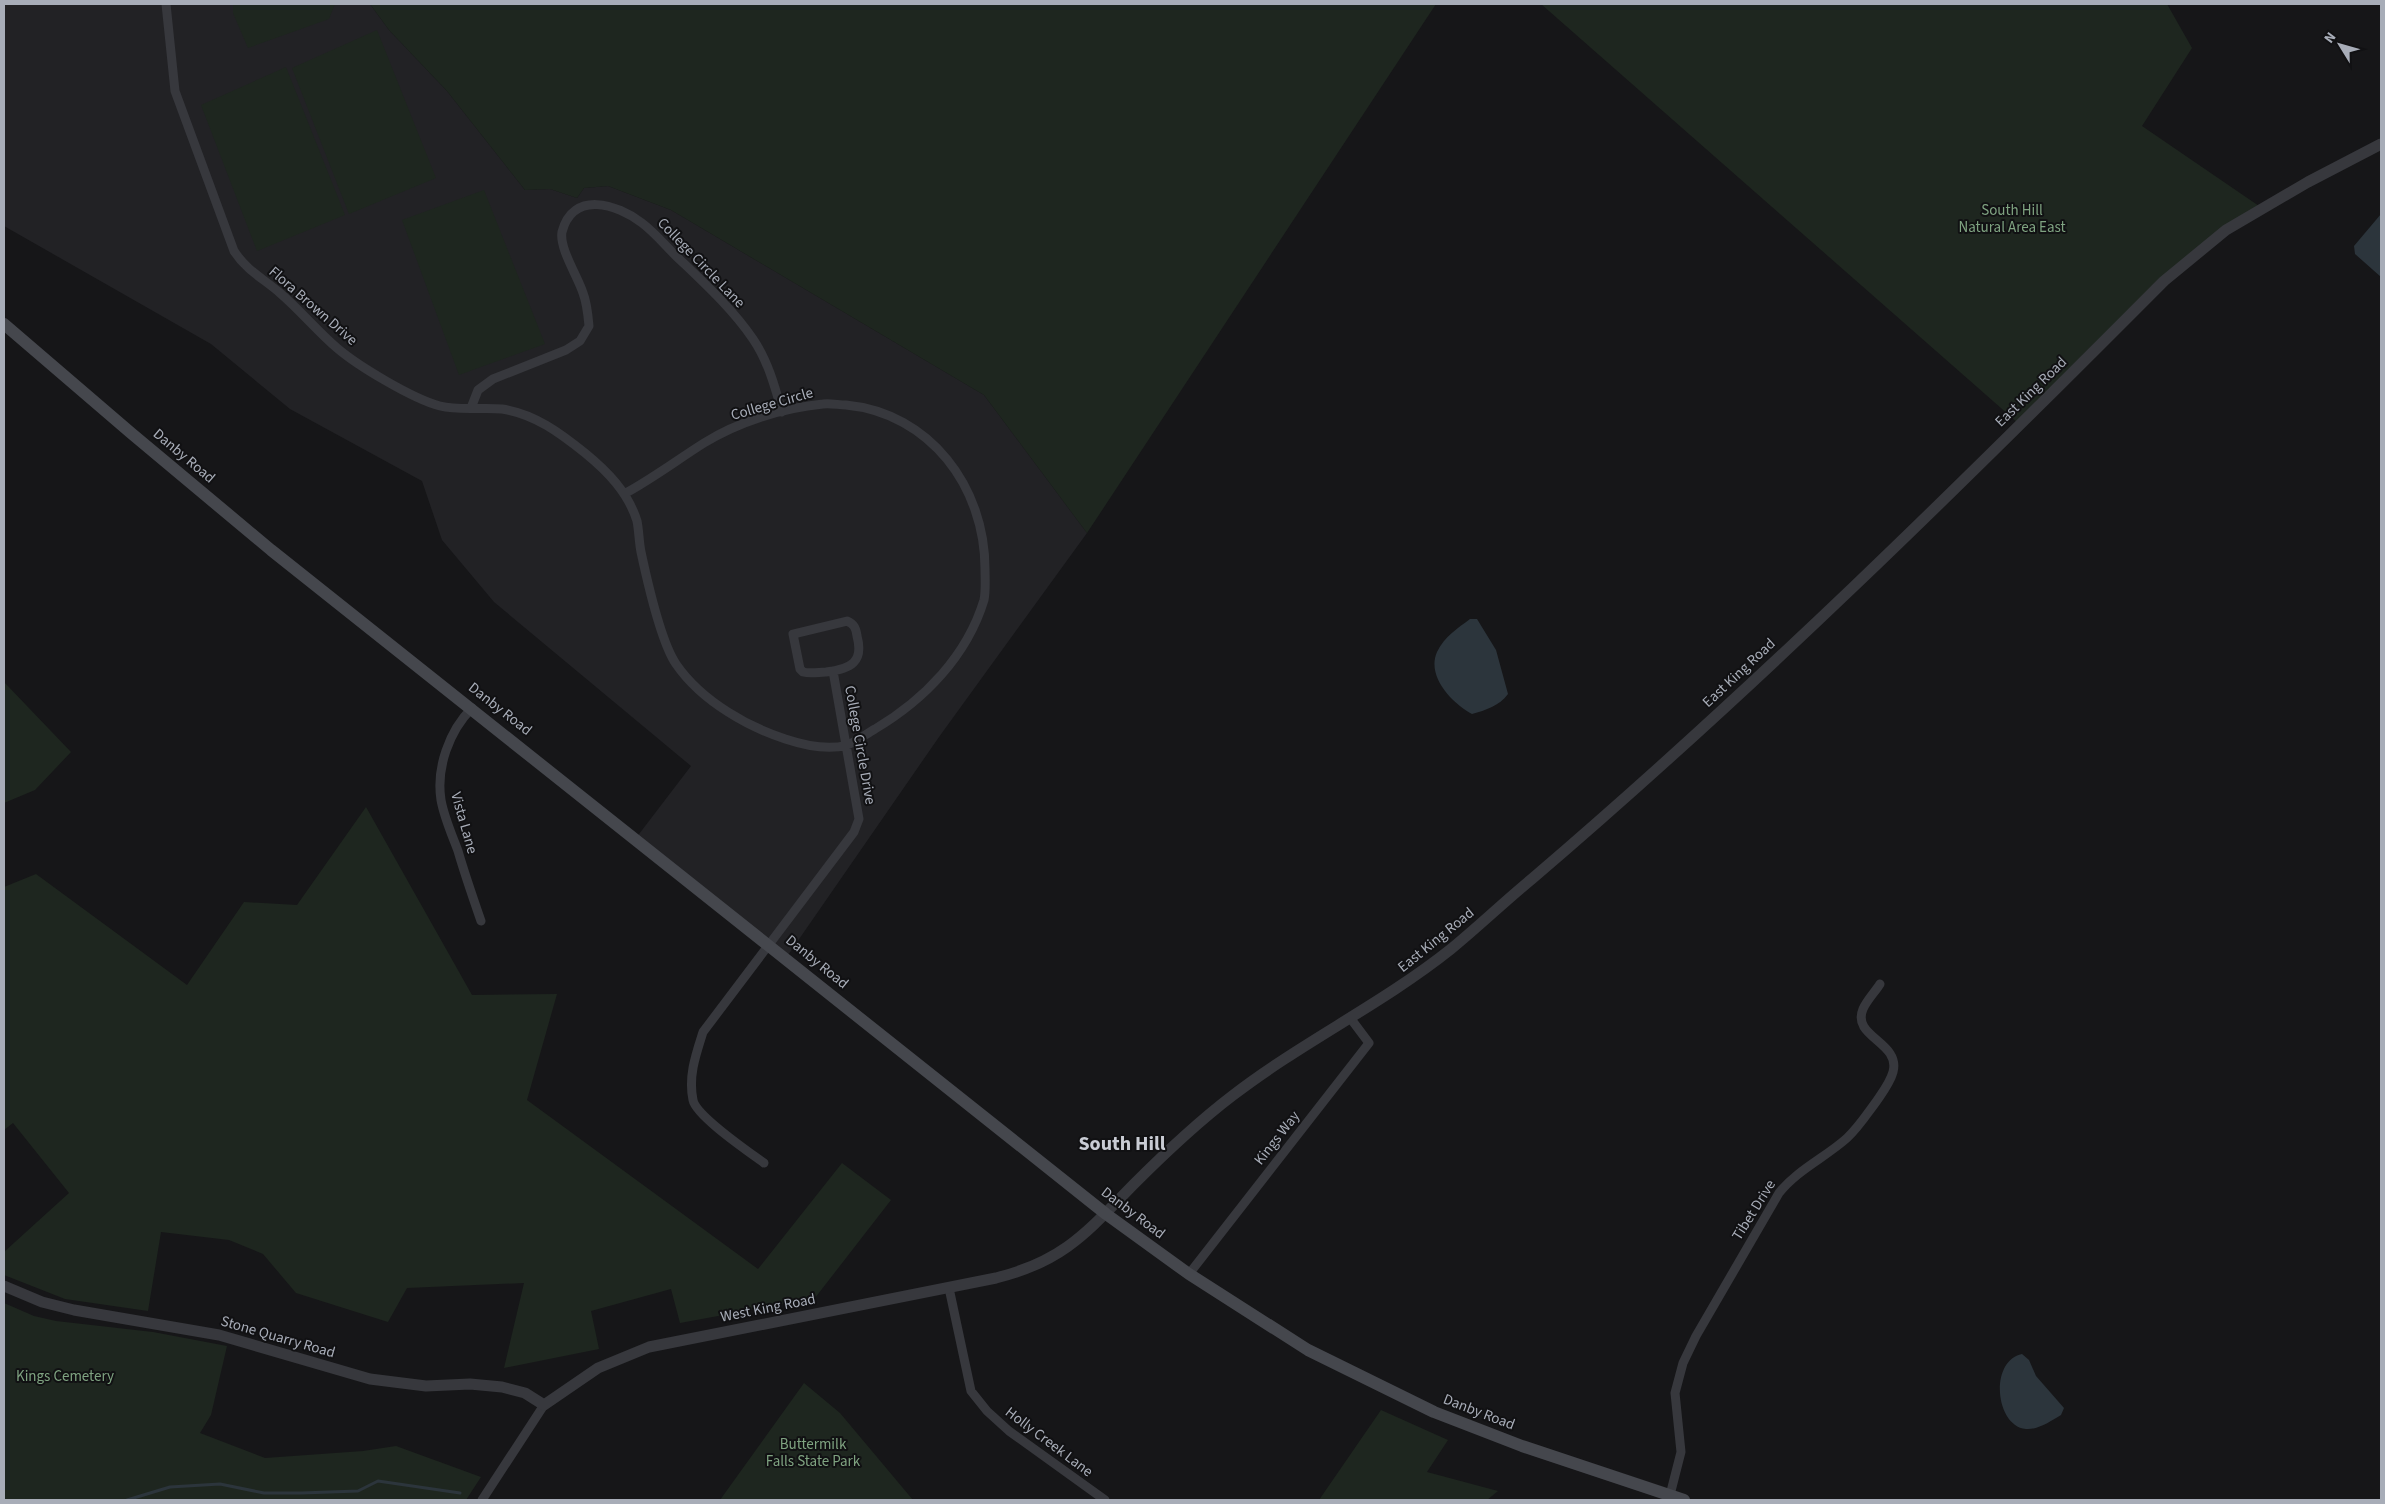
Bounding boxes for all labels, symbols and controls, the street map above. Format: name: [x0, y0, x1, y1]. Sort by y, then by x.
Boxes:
north arrow: [2315, 20, 2365, 70]
text: N: [2320, 28, 2341, 48]
park label: South Hill Natural Area East: [1958, 200, 2066, 238]
street label: College Circle Lane: [652, 213, 750, 313]
street label: Flora Brown Drive: [264, 262, 362, 350]
street label: East King Road: [1990, 352, 2072, 432]
street label: College Circle: [728, 382, 816, 426]
street label: Danby Road: [148, 424, 220, 488]
street label: East King Road: [1698, 634, 1780, 712]
street label: Danby Road: [464, 678, 536, 740]
street label: College Circle Drive: [839, 684, 881, 806]
street label: Vista Lane: [445, 790, 483, 856]
street label: East King Road: [1393, 903, 1479, 977]
street label: Danby Road: [781, 930, 853, 994]
street label: Kings Way: [1249, 1106, 1305, 1170]
district label: South Hill: [1078, 1130, 1166, 1158]
street label: Tibet Drive: [1727, 1176, 1781, 1244]
street label: Danby Road: [1097, 1182, 1169, 1244]
street label: West King Road: [719, 1288, 817, 1328]
street label: Stone Quarry Road: [218, 1311, 338, 1363]
park label: Kings Cemetery: [16, 1366, 114, 1387]
street label: Danby Road: [1440, 1389, 1518, 1435]
street label: Holly Creek Lane: [1001, 1402, 1097, 1482]
park label: Buttermilk Falls State Park: [766, 1434, 861, 1472]

